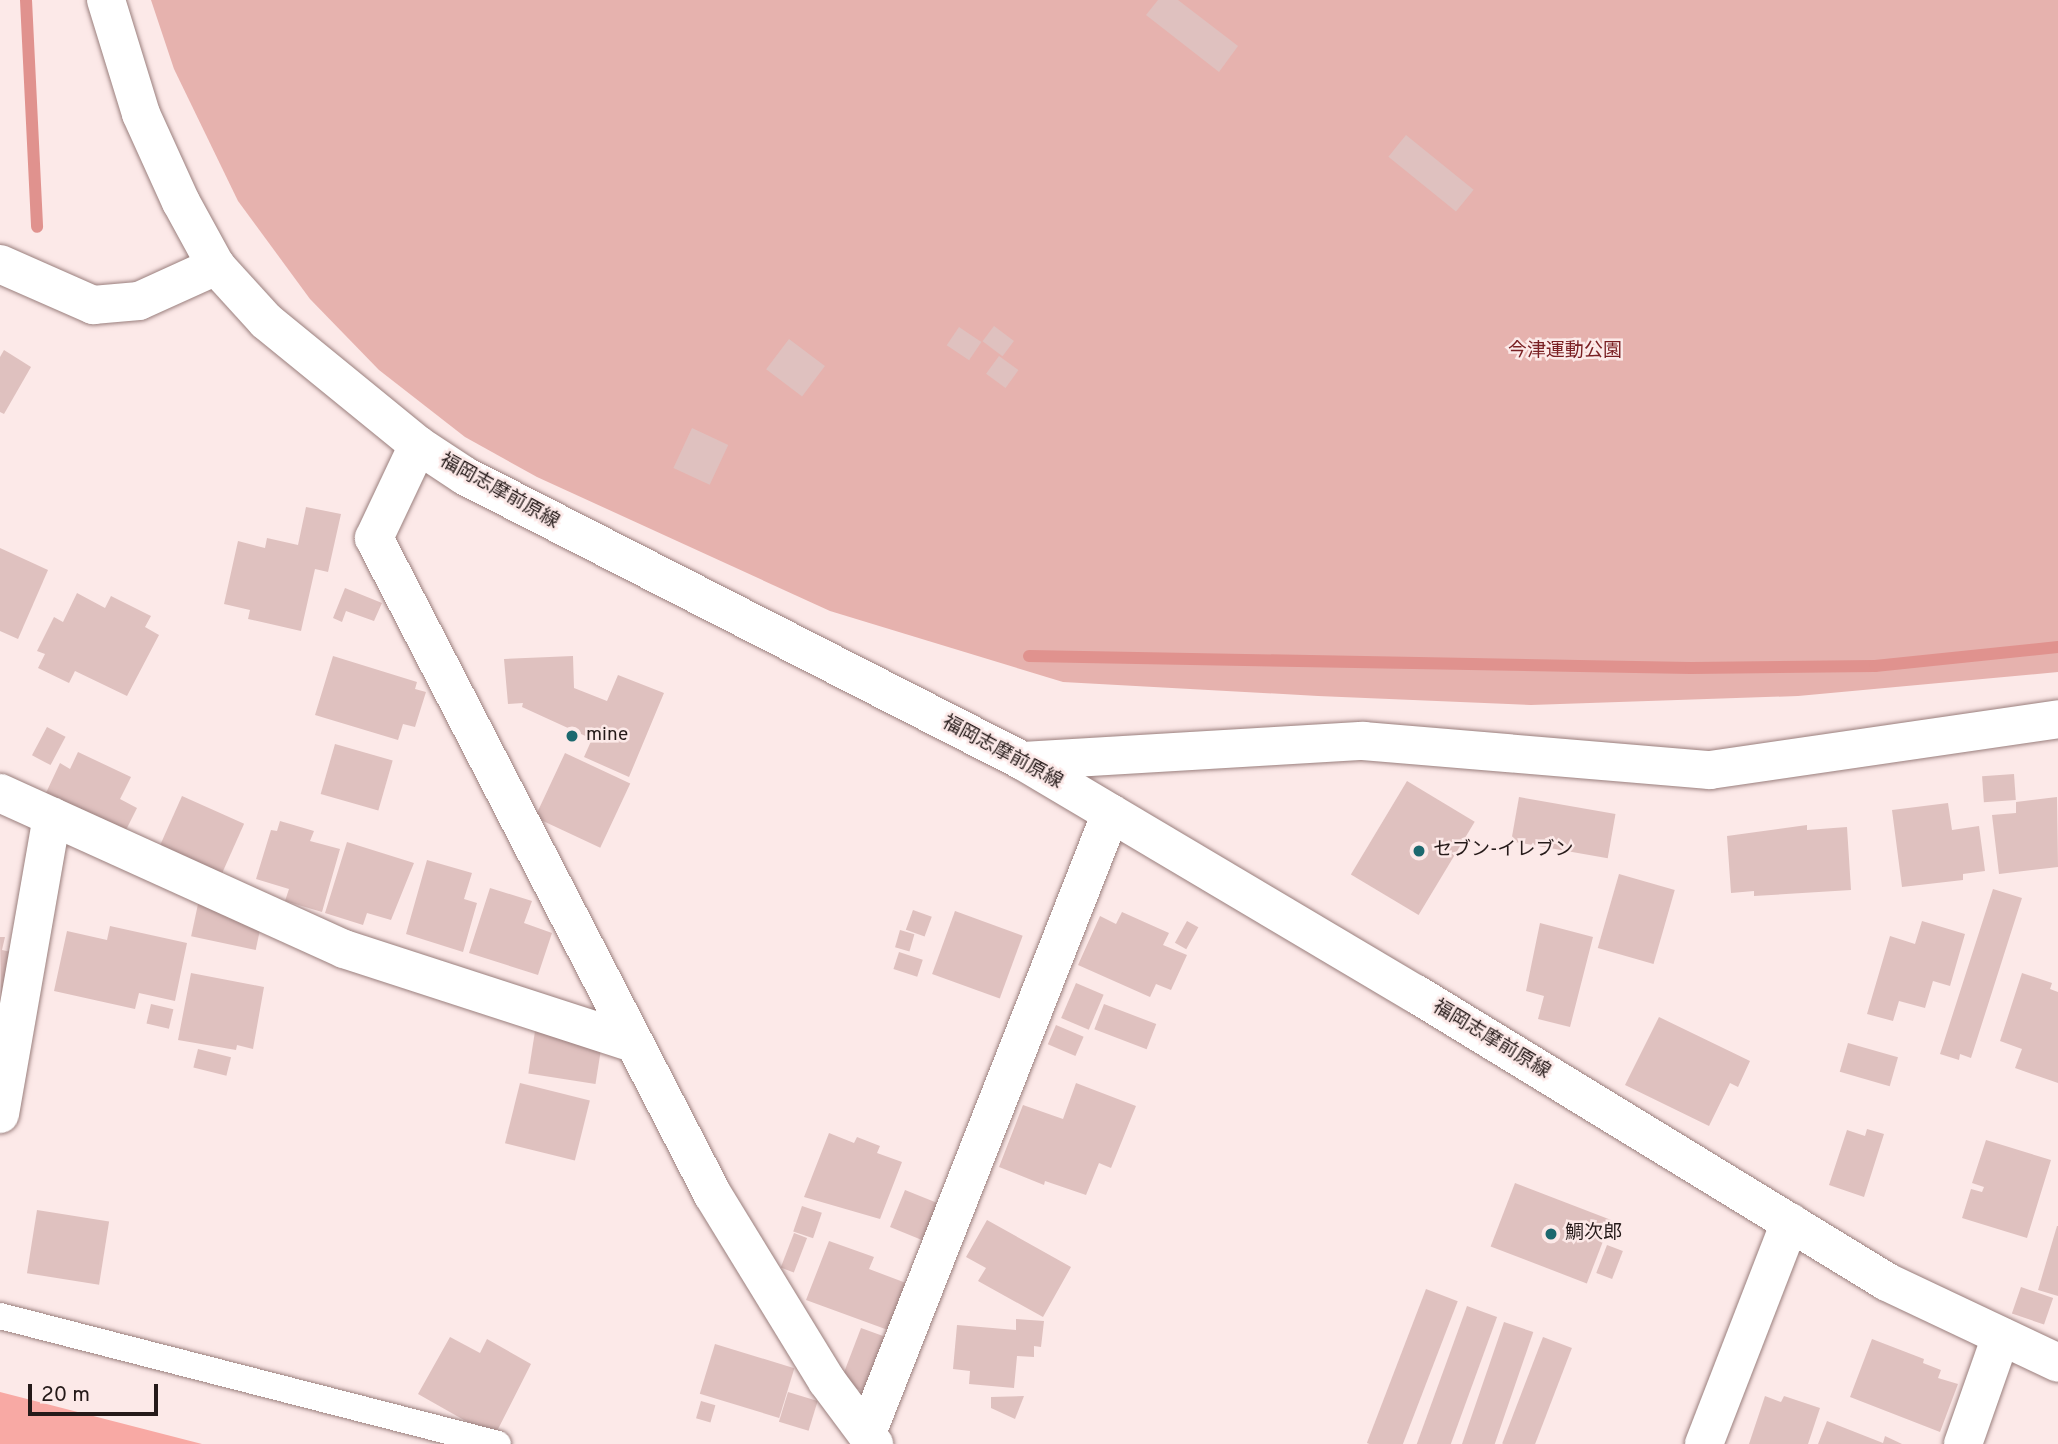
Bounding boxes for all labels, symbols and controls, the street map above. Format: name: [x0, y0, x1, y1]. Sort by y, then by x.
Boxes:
park label: 今津運動公園: [1508, 341, 1622, 363]
street label: 福岡志摩前原線: [435, 450, 563, 534]
street label: 福岡志摩前原線: [938, 712, 1066, 794]
place label: mine: [586, 725, 628, 747]
marker: mine: [564, 728, 580, 744]
place label: セブン-イレブン: [1433, 840, 1574, 862]
marker: セブン-イレブン: [1411, 843, 1427, 859]
street label: 福岡志摩前原線: [1428, 996, 1554, 1084]
place label: 鯛次郎: [1565, 1223, 1622, 1245]
marker: 鯛次郎: [1543, 1226, 1559, 1242]
scale bar: [32, 1370, 161, 1414]
text: 20 m: [41, 1382, 90, 1409]

